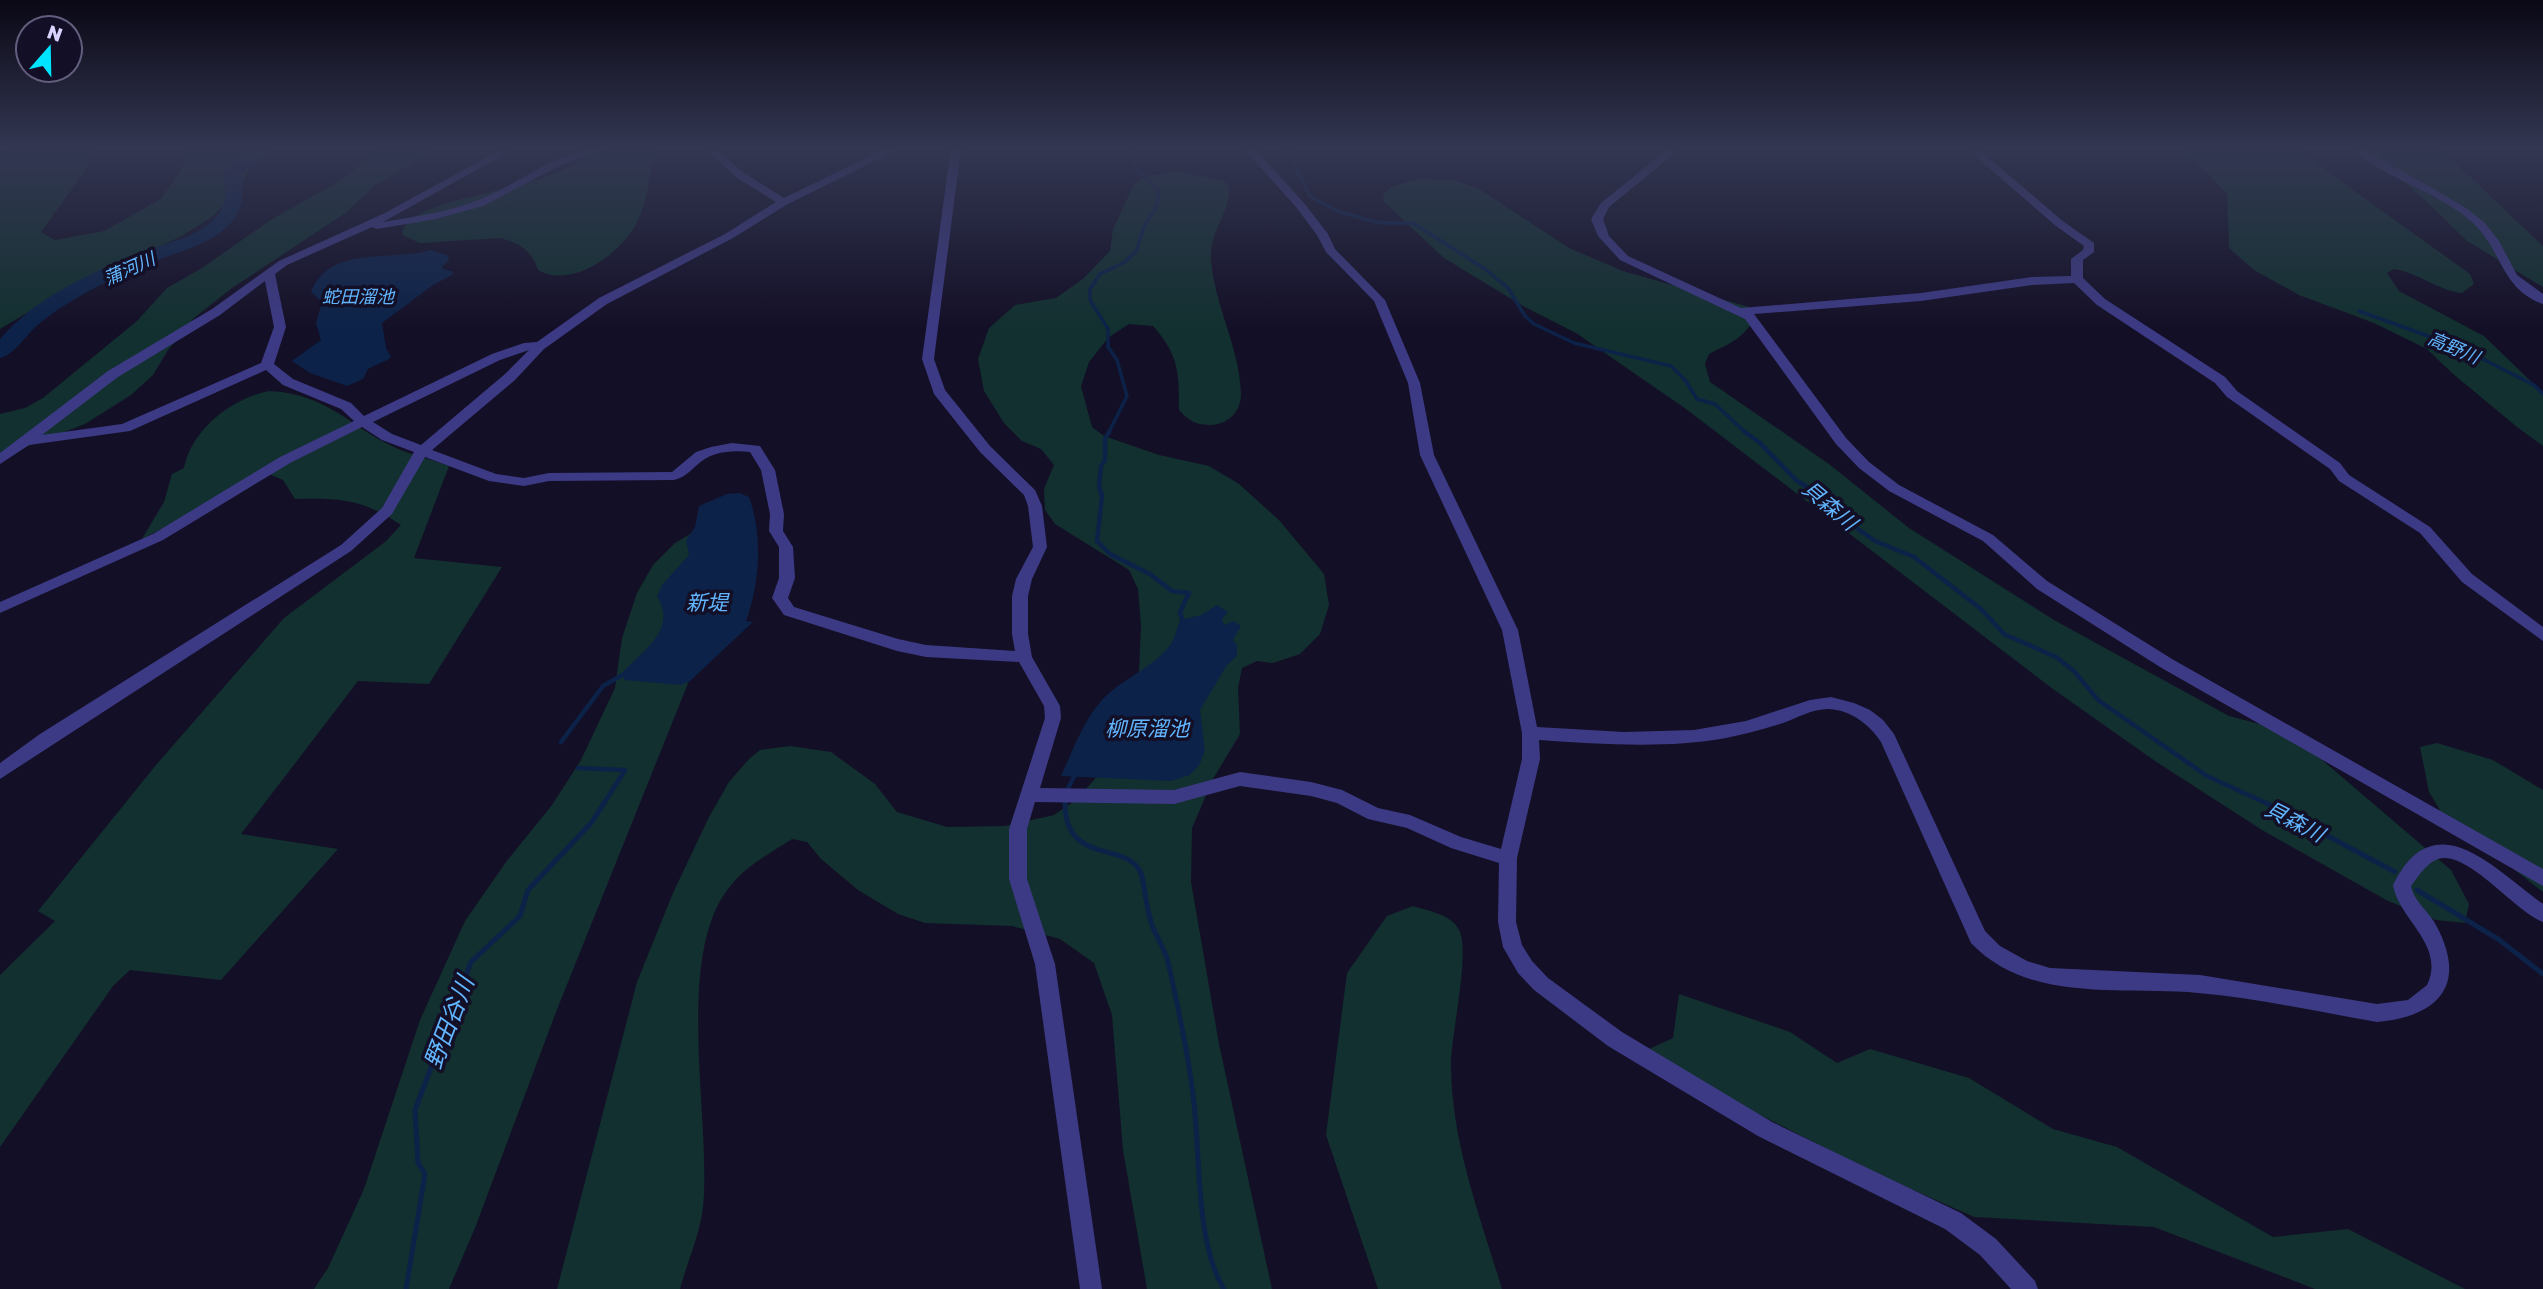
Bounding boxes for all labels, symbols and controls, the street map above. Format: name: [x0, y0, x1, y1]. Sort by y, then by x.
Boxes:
north arrow: [14, 14, 84, 84]
text: N: [44, 19, 66, 46]
water label: 蒲河川: [100, 246, 160, 289]
water label: 蛇田溜池: [322, 285, 396, 307]
water label: 高野川: [2425, 326, 2485, 368]
water label: 貝森川: [1798, 475, 1864, 536]
water label: 新堤: [686, 589, 730, 615]
water label: 柳原溜池: [1105, 715, 1191, 741]
water label: 貝森川: [2261, 795, 2331, 848]
water label: 野田谷川: [417, 969, 480, 1072]

